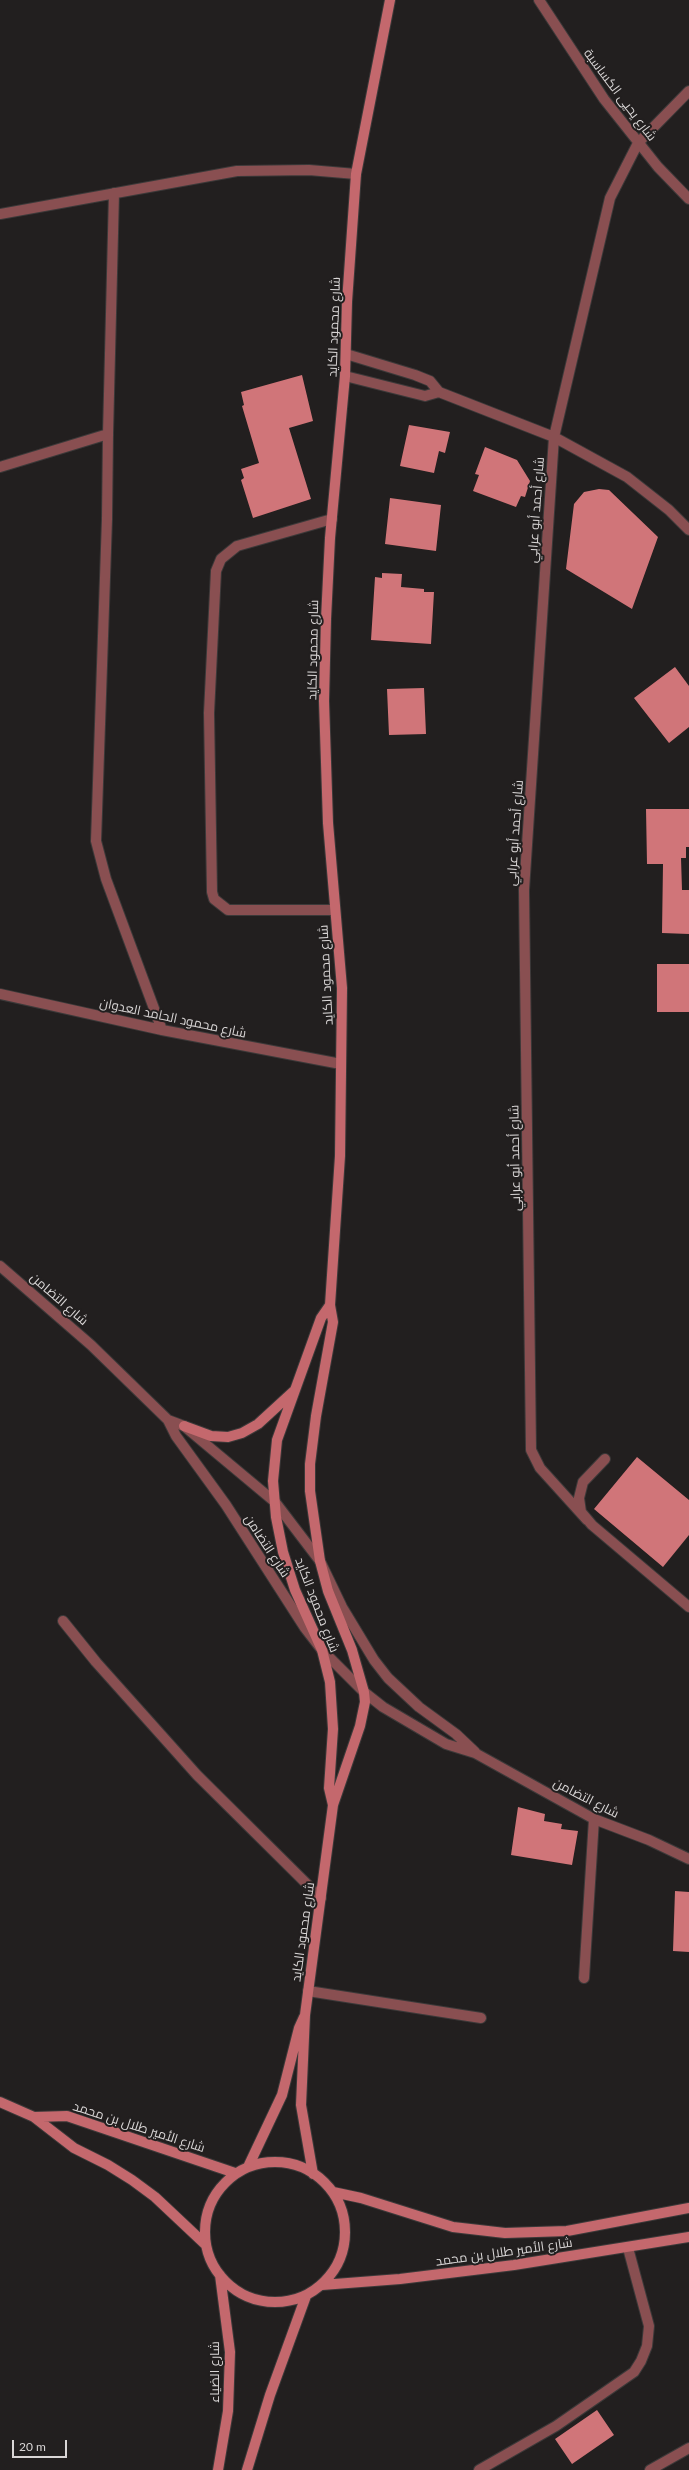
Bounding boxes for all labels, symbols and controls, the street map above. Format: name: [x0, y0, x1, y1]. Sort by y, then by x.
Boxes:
street label: شارع يحيى الكساسبة: [580, 46, 660, 144]
street label: شارع محمود الكايد: [324, 277, 344, 377]
street label: شارع أحمد أبو عرابي: [525, 457, 547, 563]
street label: شارع محمود الكايد: [304, 600, 322, 700]
street label: شارع أحمد أبو عرابي: [504, 780, 526, 886]
street label: شارع محمود الكايد: [316, 924, 336, 1026]
street label: شارع محمود الحامد العدوان: [98, 995, 248, 1041]
street label: شارع أحمد أبو عرابي: [506, 1105, 524, 1211]
street label: شارع التضامن: [27, 1270, 91, 1328]
street label: شارع التضامن: [241, 1512, 293, 1580]
street label: شارع محمود الكايد: [292, 1555, 342, 1655]
street label: شارع التضامن: [550, 1775, 622, 1821]
street label: شارع محمود الكايد: [288, 1881, 318, 1983]
street label: شارع الأمير طلال بن محمد: [71, 2098, 207, 2156]
street label: شارع الأمير طلال بن محمد: [435, 2235, 573, 2269]
street label: شارع الضياء: [207, 2341, 223, 2403]
scale bar: [14, 2432, 69, 2458]
text: 20 m: [19, 2439, 46, 2454]

